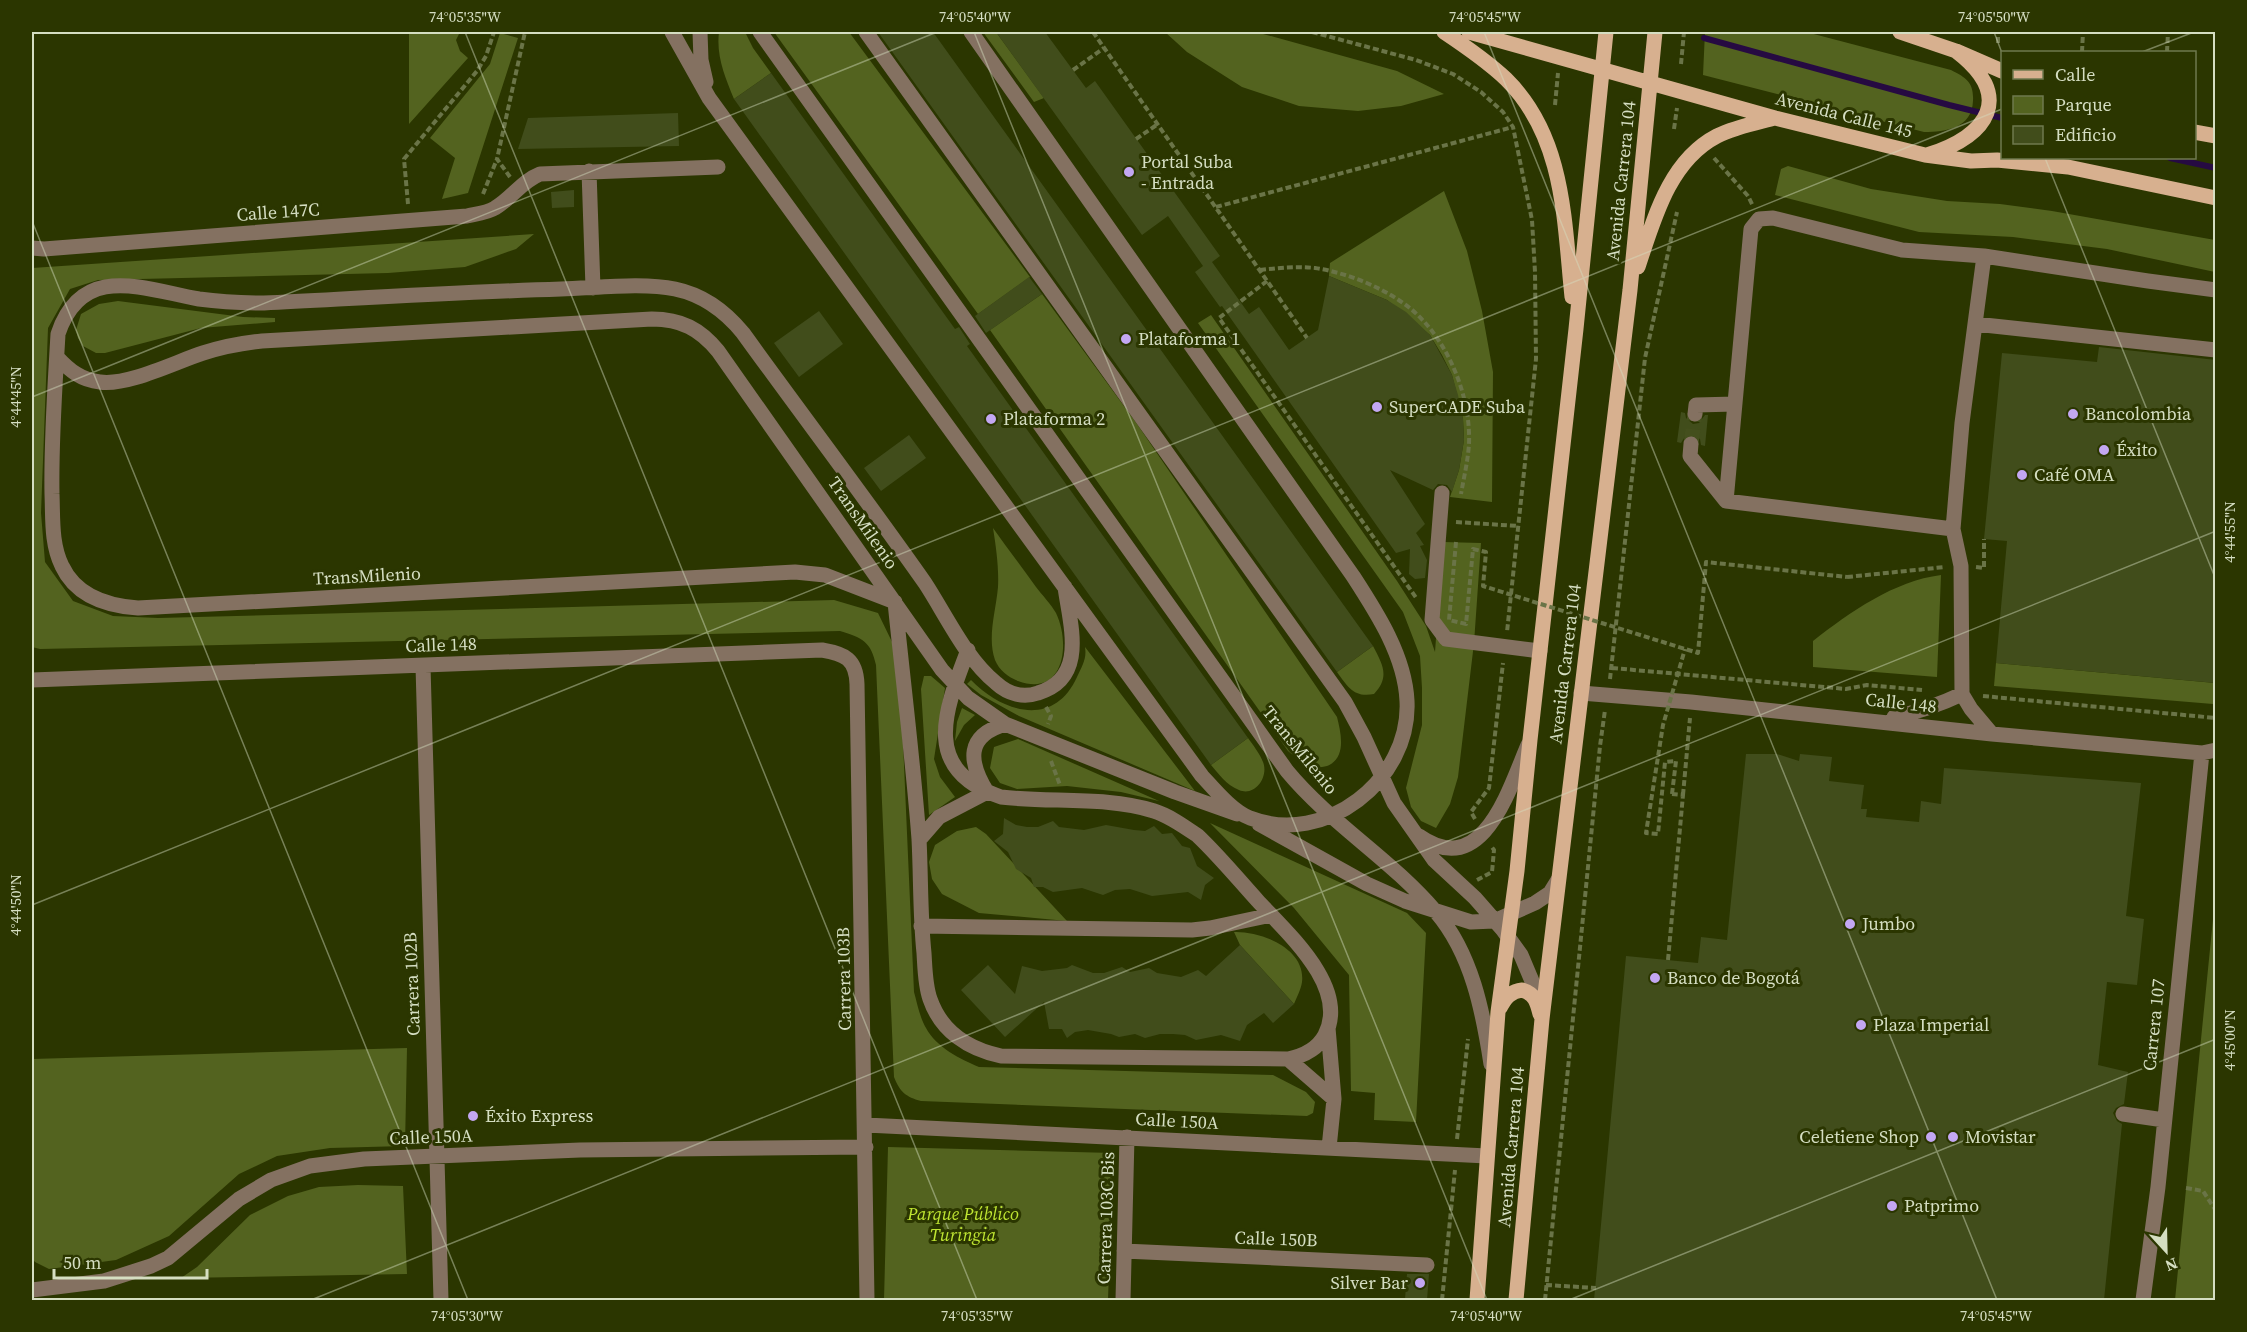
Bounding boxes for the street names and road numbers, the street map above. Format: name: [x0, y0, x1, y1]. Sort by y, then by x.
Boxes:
street label: Avenida Calle 145: [1773, 85, 1915, 144]
street label: Avenida Carrera 104: [1600, 100, 1641, 262]
street label: Calle 147C: [236, 196, 320, 227]
street label: TransMilenio: [822, 471, 905, 574]
street label: TransMilenio: [313, 560, 421, 591]
street label: Avenida Carrera 104: [1542, 583, 1587, 745]
street label: Calle 148: [405, 631, 477, 658]
street label: Calle 148: [1864, 686, 1938, 719]
street label: TransMilenio: [1257, 700, 1344, 799]
street label: Carrera 103B: [830, 927, 857, 1031]
street label: Carrera 102B: [397, 932, 426, 1036]
street label: Carrera 107: [2136, 978, 2171, 1072]
street label: Avenida Carrera 104: [1491, 1066, 1530, 1228]
street label: Calle 150A: [1135, 1106, 1219, 1135]
street label: Calle 150A: [389, 1123, 473, 1150]
street label: Carrera 103C Bis: [1091, 1151, 1120, 1285]
street label: Calle 150B: [1234, 1225, 1318, 1252]

